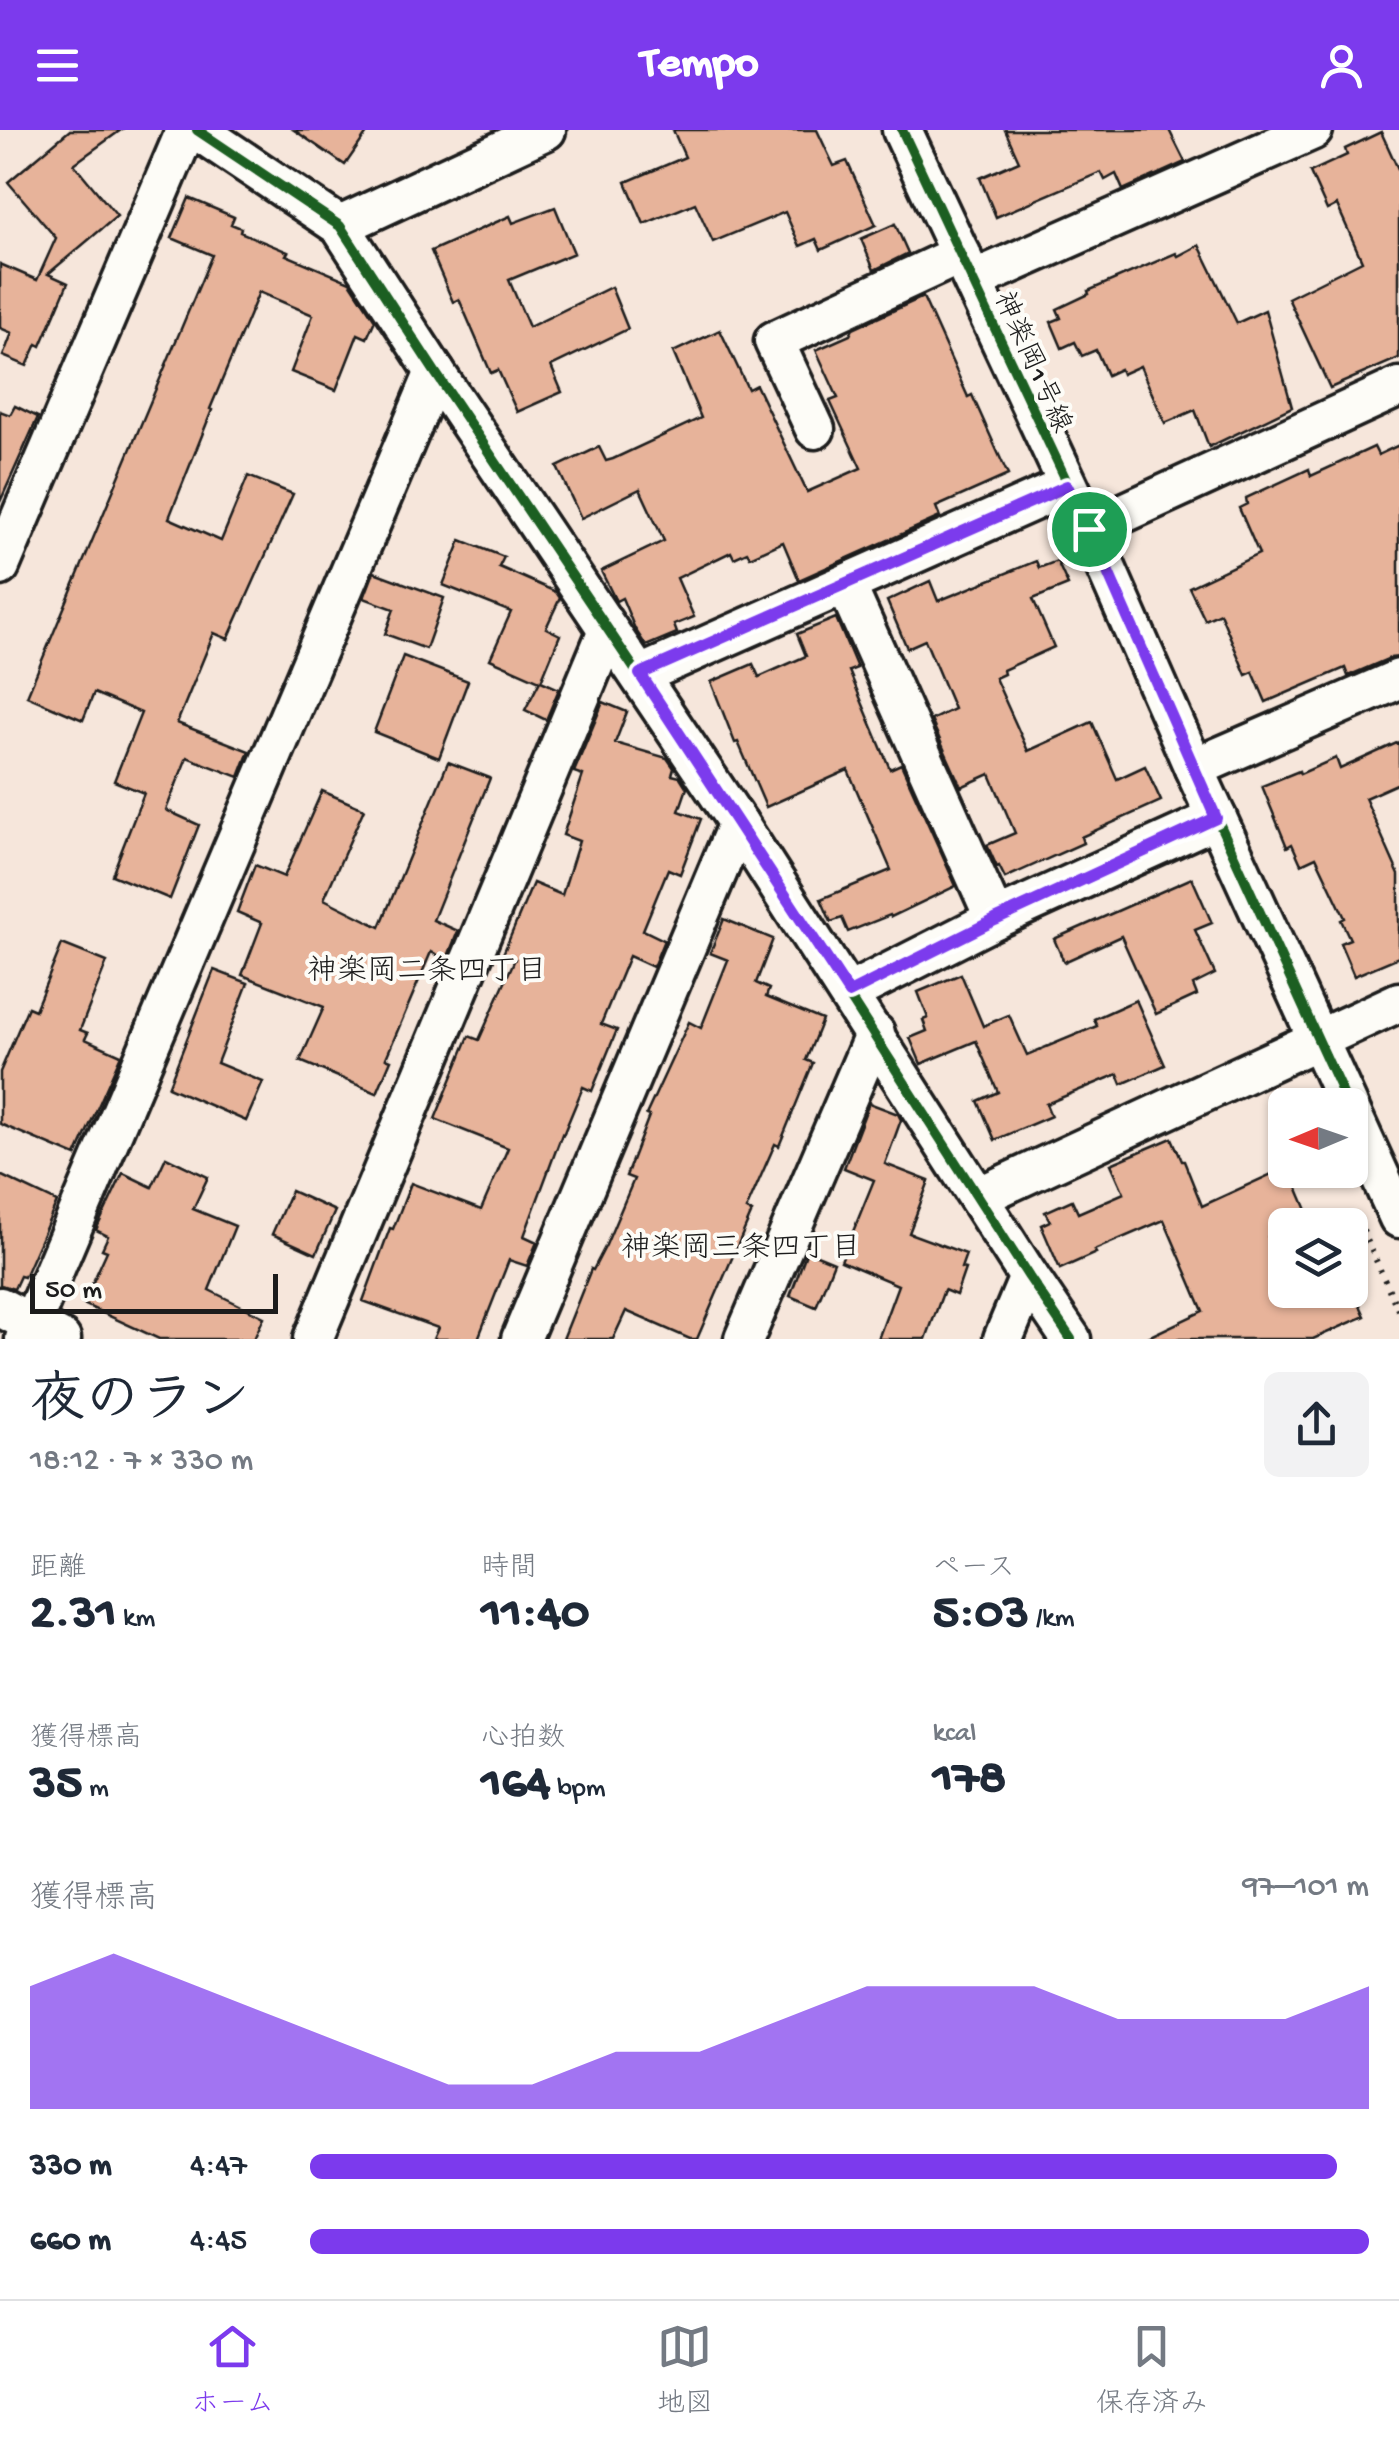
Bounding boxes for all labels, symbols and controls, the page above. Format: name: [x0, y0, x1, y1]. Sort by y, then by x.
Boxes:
icon: menu: [30, 38, 85, 93]
icon: person: [1314, 38, 1369, 93]
text: Tempo: [641, 39, 759, 92]
street label: 神楽岡1号線: [985, 287, 1078, 439]
pin: [1047, 487, 1132, 572]
icon: arrive: [1062, 502, 1117, 557]
district label: 神楽岡二条四丁目: [307, 954, 547, 991]
north arrow: [1268, 1088, 1368, 1188]
map controls: [1268, 1088, 1368, 1308]
button: layers: [1268, 1208, 1368, 1308]
district label: 神楽岡三条四丁目: [621, 1231, 861, 1268]
scale bar: [30, 1269, 278, 1314]
text: 50 m: [45, 1275, 102, 1308]
button: share: [1264, 1372, 1369, 1477]
text: 夜のラン: [30, 1373, 250, 1437]
text: 18:12 · 7 × 330 m: [30, 1443, 253, 1481]
text: 距離: [30, 1553, 86, 1586]
text: 時間: [481, 1553, 537, 1586]
text: ペース: [933, 1553, 1015, 1586]
text: 2.31: [30, 1586, 116, 1645]
text: 11:40: [481, 1586, 589, 1645]
text: 5:03: [933, 1586, 1029, 1645]
text: km: [116, 1603, 155, 1636]
text: /km: [1029, 1603, 1075, 1636]
text: kcal: [933, 1718, 976, 1751]
text: 獲得標高: [30, 1723, 142, 1756]
text: 心拍数: [481, 1723, 565, 1756]
text: 178: [933, 1751, 1006, 1810]
text: 35: [30, 1756, 82, 1815]
text: 164: [481, 1756, 551, 1815]
text: m: [82, 1773, 109, 1806]
text: bpm: [551, 1773, 606, 1806]
text: 97–101 m: [1242, 1869, 1369, 1907]
text: 獲得標高: [30, 1881, 158, 1919]
text: 330 m: [30, 2148, 112, 2186]
text: 4:47: [190, 2148, 247, 2186]
text: 660 m: [30, 2223, 111, 2261]
text: 4:45: [190, 2223, 247, 2261]
tab: ホーム: [191, 2319, 274, 2422]
tab: 地図: [657, 2319, 713, 2422]
tab: 保存済み: [1096, 2319, 1208, 2422]

